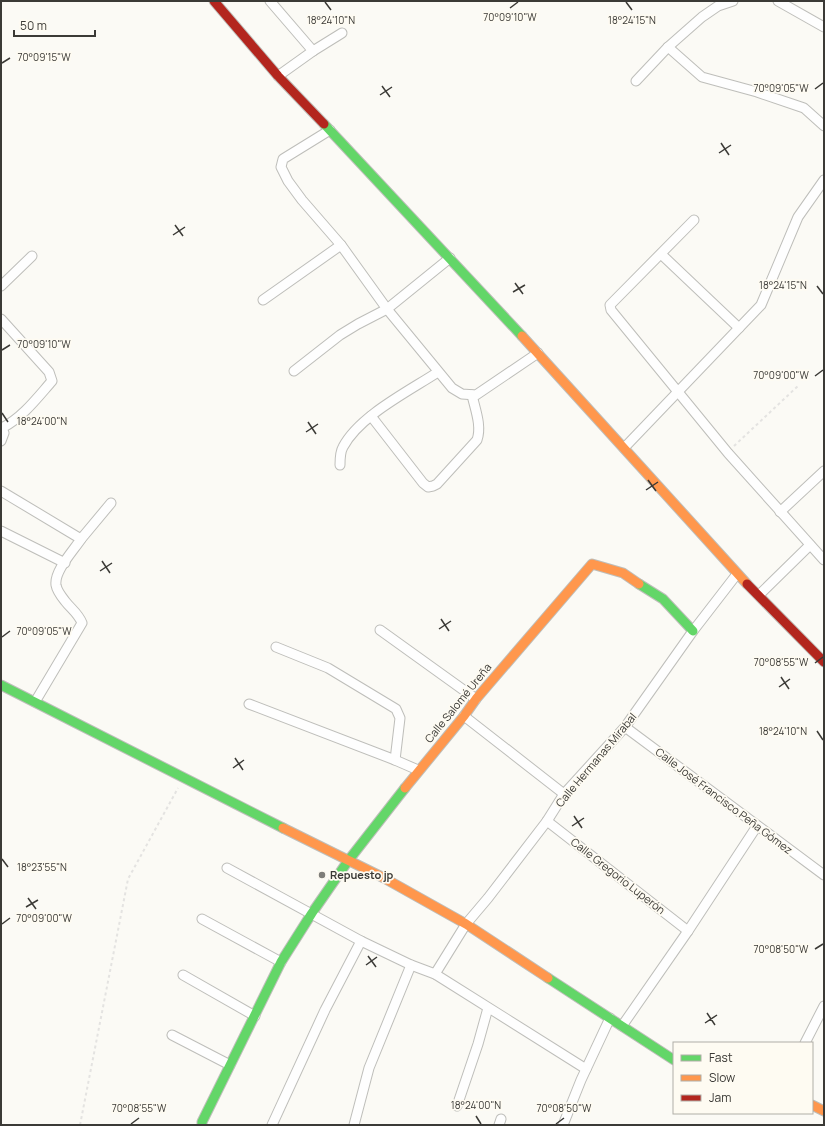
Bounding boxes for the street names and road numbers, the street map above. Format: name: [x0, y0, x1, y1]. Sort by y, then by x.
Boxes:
street label: Calle Salomé Ureña: [421, 660, 494, 746]
street label: Calle Hermanas Mirabal: [552, 709, 639, 810]
street label: Calle José Francisco Peña Gómez: [653, 744, 796, 857]
street label: Calle Gregorio Luperón: [568, 834, 669, 917]

